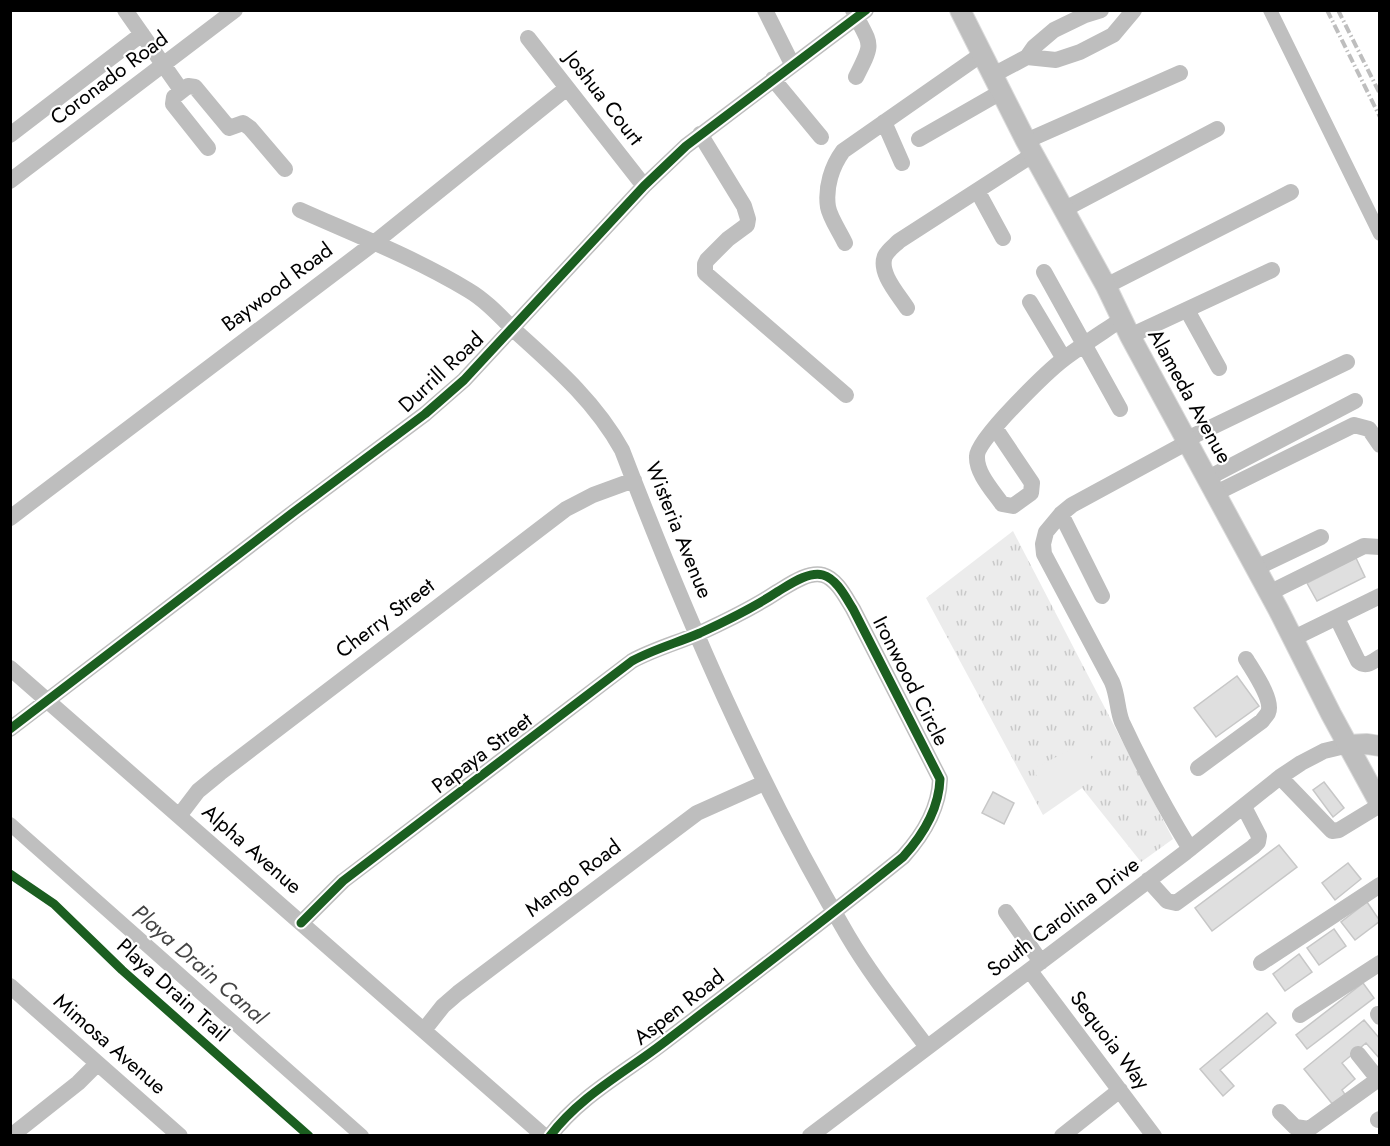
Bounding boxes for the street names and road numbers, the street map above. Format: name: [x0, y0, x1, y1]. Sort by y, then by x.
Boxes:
street label: Coronado Road: [44, 24, 174, 132]
street label: Joshua Court: [556, 42, 650, 152]
street label: Baywood Road: [215, 235, 339, 339]
street label: Alameda Avenue: [1141, 323, 1240, 469]
street label: Durrill Road: [392, 325, 490, 419]
street label: Wisteria Avenue: [638, 457, 720, 603]
street label: Cherry Street: [329, 571, 441, 665]
street label: Ironwood Circle: [865, 611, 957, 751]
street label: Papaya Street: [426, 705, 538, 801]
street label: Alpha Avenue: [196, 797, 309, 901]
street label: Mango Road: [519, 832, 627, 924]
street label: South Carolina Drive: [981, 850, 1145, 984]
street label: Playa Drain Trail: [110, 931, 236, 1049]
street label: Aspen Road: [627, 962, 731, 1052]
street label: Sequoia Way: [1063, 984, 1158, 1096]
street label: Mimosa Avenue: [47, 987, 173, 1102]

